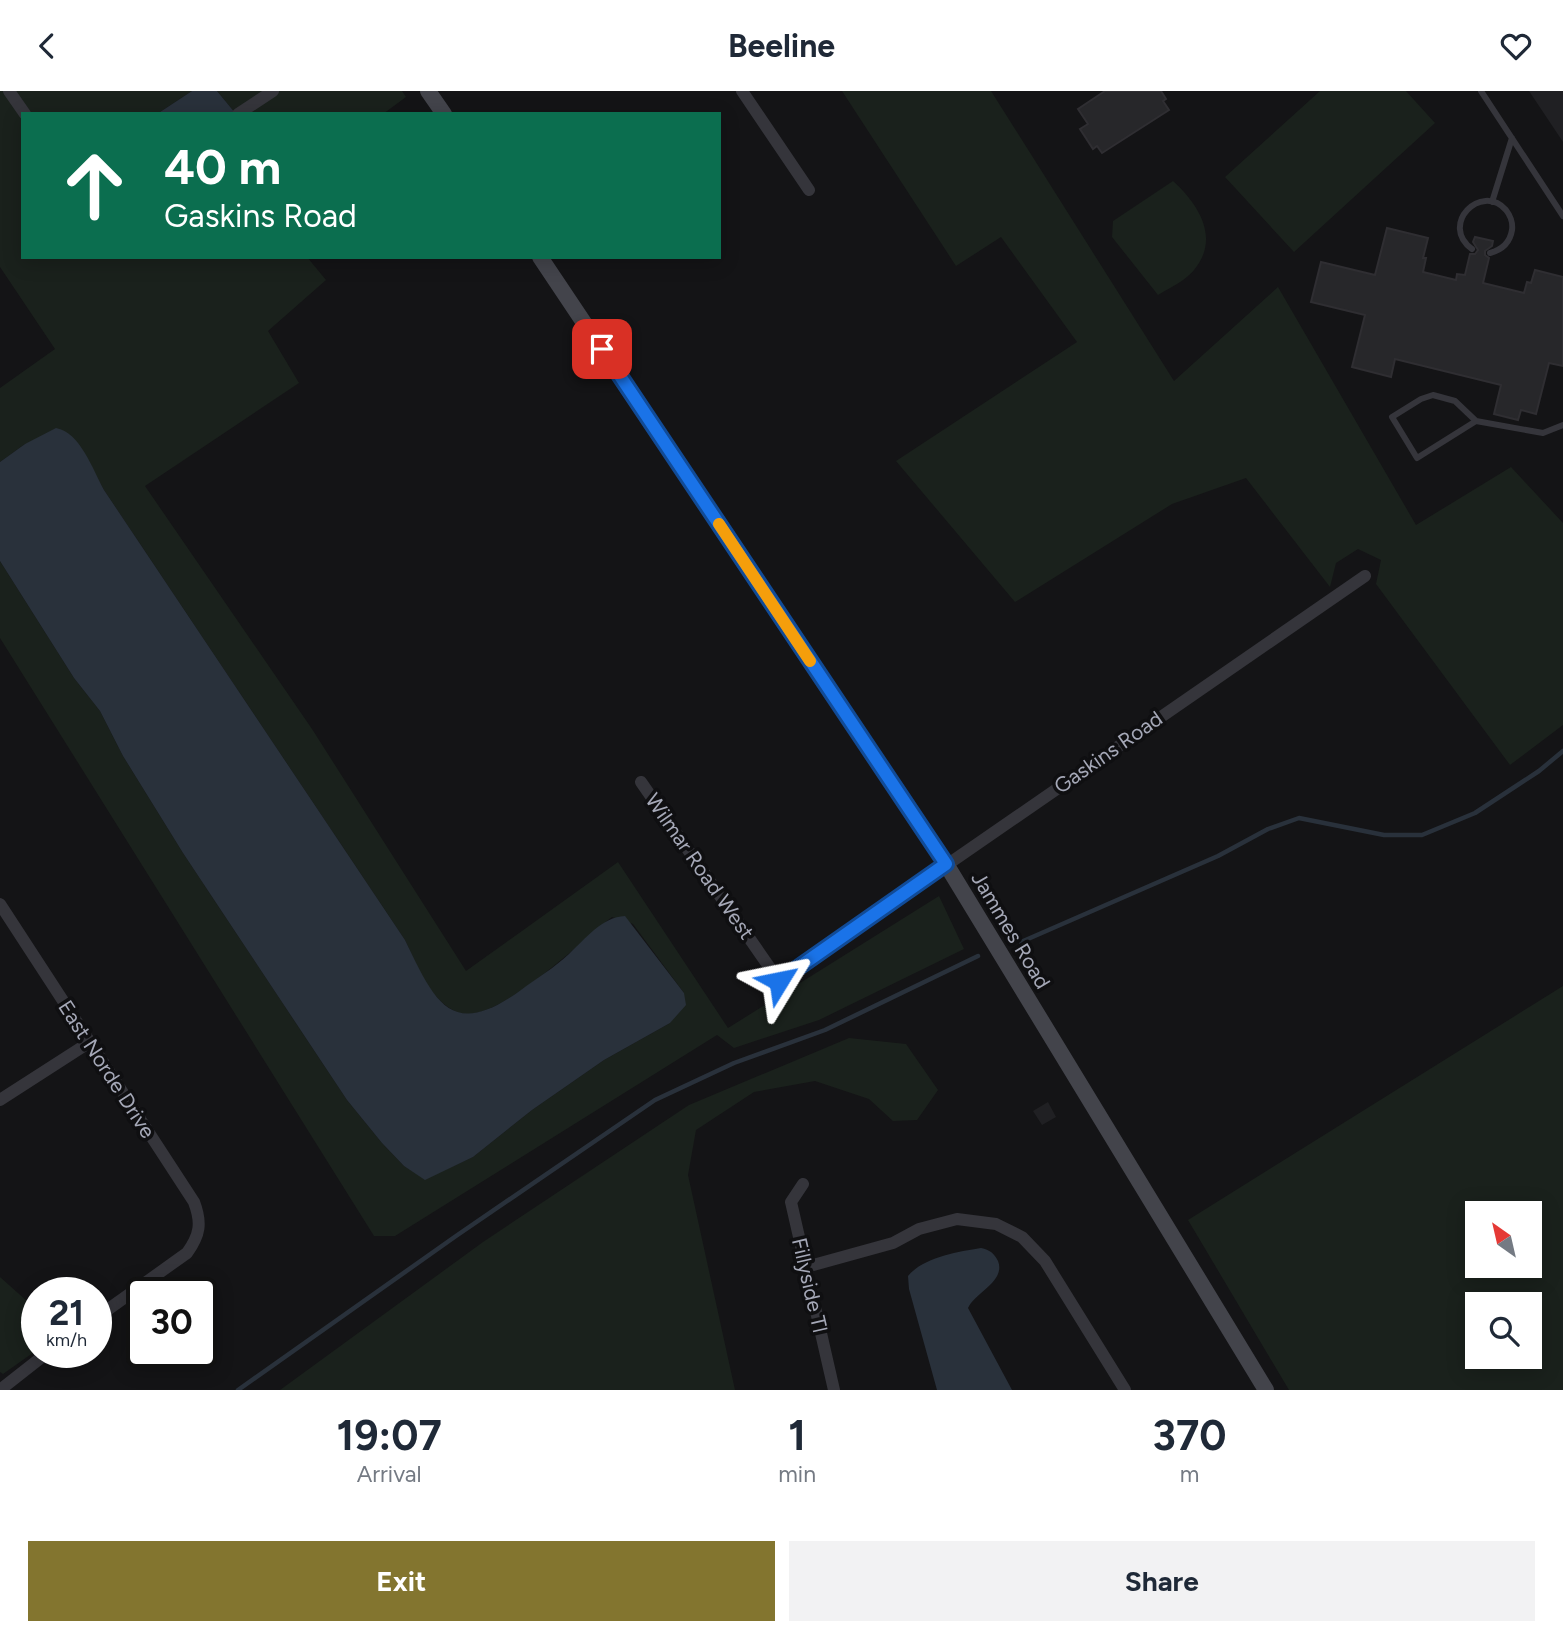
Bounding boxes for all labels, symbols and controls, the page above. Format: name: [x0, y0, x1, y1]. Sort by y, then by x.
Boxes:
icon: back: [28, 27, 66, 65]
text: Beeline: [728, 27, 835, 65]
icon: heart: [1497, 27, 1535, 65]
text: 40 m: [164, 137, 281, 196]
icon: ahead: [49, 140, 140, 231]
text: Gaskins Road: [164, 197, 357, 235]
pin: [572, 319, 632, 379]
icon: arrive: [583, 330, 621, 368]
street label: Gaskins Road: [1049, 705, 1167, 799]
street label: Wilmar Road West: [640, 788, 760, 944]
street label: Jammes Road: [966, 867, 1056, 993]
position arrow: [742, 944, 816, 1018]
street label: East Norde Drive: [53, 995, 161, 1143]
north arrow: [1465, 1201, 1542, 1277]
map controls: [1465, 1201, 1542, 1369]
street label: Fillyside Tl: [787, 1235, 833, 1335]
speed limit sign: 30: [126, 1277, 217, 1368]
text: 21: [49, 1292, 84, 1334]
button: search: [1465, 1292, 1542, 1369]
text: km/h: [46, 1329, 87, 1351]
text: 19:07: [337, 1410, 442, 1461]
text: 1: [788, 1410, 806, 1461]
text: 370: [1153, 1410, 1226, 1461]
text: Arrival: [357, 1460, 422, 1488]
text: min: [778, 1460, 816, 1488]
text: m: [1180, 1460, 1199, 1488]
button: Exit: [28, 1541, 775, 1621]
button: Share: [789, 1541, 1535, 1621]

